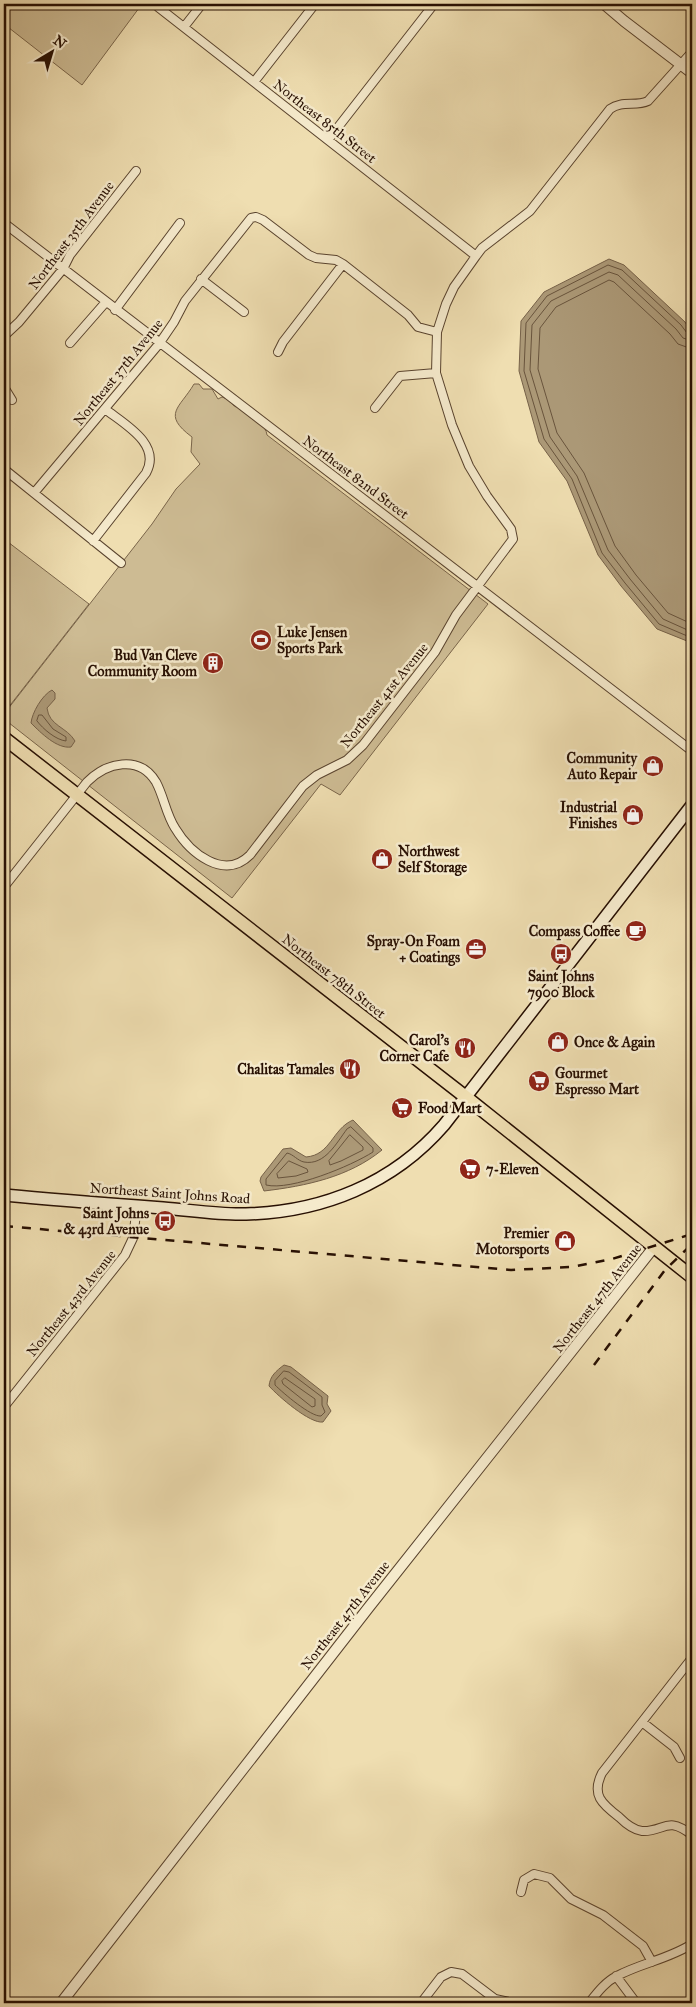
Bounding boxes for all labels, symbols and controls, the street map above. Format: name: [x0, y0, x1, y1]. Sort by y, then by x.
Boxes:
north arrow: [28, 28, 78, 78]
text: N: [50, 32, 70, 53]
street label: Northeast 85th Street: [270, 76, 380, 167]
street label: Northeast 35th Avenue: [25, 178, 118, 293]
street label: Northeast 37th Avenue: [70, 315, 167, 429]
street label: Northeast 82nd Street: [299, 432, 412, 523]
place label: Luke Jensen Sports Park: [277, 624, 348, 658]
sports icon: Luke Jensen Sports Park: [249, 628, 273, 652]
street label: Northeast 41st Avenue: [337, 639, 432, 751]
place label: Bud Van Cleve Community Room: [88, 647, 197, 681]
building icon: Bud Van Cleve Community Room: [201, 651, 225, 675]
place label: Community Auto Repair: [567, 750, 638, 784]
shop icon: Community Auto Repair: [641, 754, 665, 778]
place label: Industrial Finishes: [560, 799, 618, 832]
shop icon: Industrial Finishes: [621, 803, 645, 827]
place label: Northwest Self Storage: [398, 843, 467, 877]
shop icon: Northwest Self Storage: [370, 847, 394, 871]
cafe icon: Compass Coffee: [624, 919, 648, 943]
place label: Compass Coffee: [529, 923, 620, 941]
street label: Northeast 78th Street: [278, 931, 389, 1022]
place label: Spray-On Foam + Coatings: [367, 933, 460, 967]
office icon: Spray-On Foam + Coatings: [464, 937, 488, 961]
bus stop icon: Saint Johns 7900 Block: [549, 942, 573, 966]
place label: Saint Johns 7900 Block: [528, 968, 595, 1002]
shop icon: Once & Again: [546, 1030, 570, 1054]
place label: Carol's Corner Cafe: [380, 1032, 449, 1065]
place label: Once & Again: [574, 1034, 656, 1052]
restaurant icon: Carol's Corner Cafe: [453, 1036, 477, 1060]
restaurant icon: Chalitas Tamales: [338, 1057, 362, 1081]
place label: Chalitas Tamales: [237, 1061, 334, 1078]
place label: Gourmet Espresso Mart: [555, 1065, 639, 1099]
supermarket icon: Gourmet Espresso Mart: [527, 1069, 551, 1093]
supermarket icon: Food Mart: [390, 1096, 414, 1120]
place label: Food Mart: [418, 1100, 482, 1117]
supermarket icon: 7-Eleven: [458, 1157, 482, 1181]
place label: 7-Eleven: [486, 1161, 539, 1178]
street label: Northeast Saint Johns Road: [89, 1179, 251, 1209]
place label: Saint Johns & 43rd Avenue: [63, 1205, 149, 1239]
bus stop icon: Saint Johns & 43rd Avenue: [153, 1209, 177, 1233]
place label: Premier Motorsports: [476, 1225, 550, 1259]
shop icon: Premier Motorsports: [553, 1229, 577, 1253]
street label: Northeast 47th Avenue: [549, 1240, 645, 1356]
street label: Northeast 43rd Avenue: [23, 1246, 120, 1360]
street label: Northeast 47th Avenue: [297, 1557, 393, 1673]

